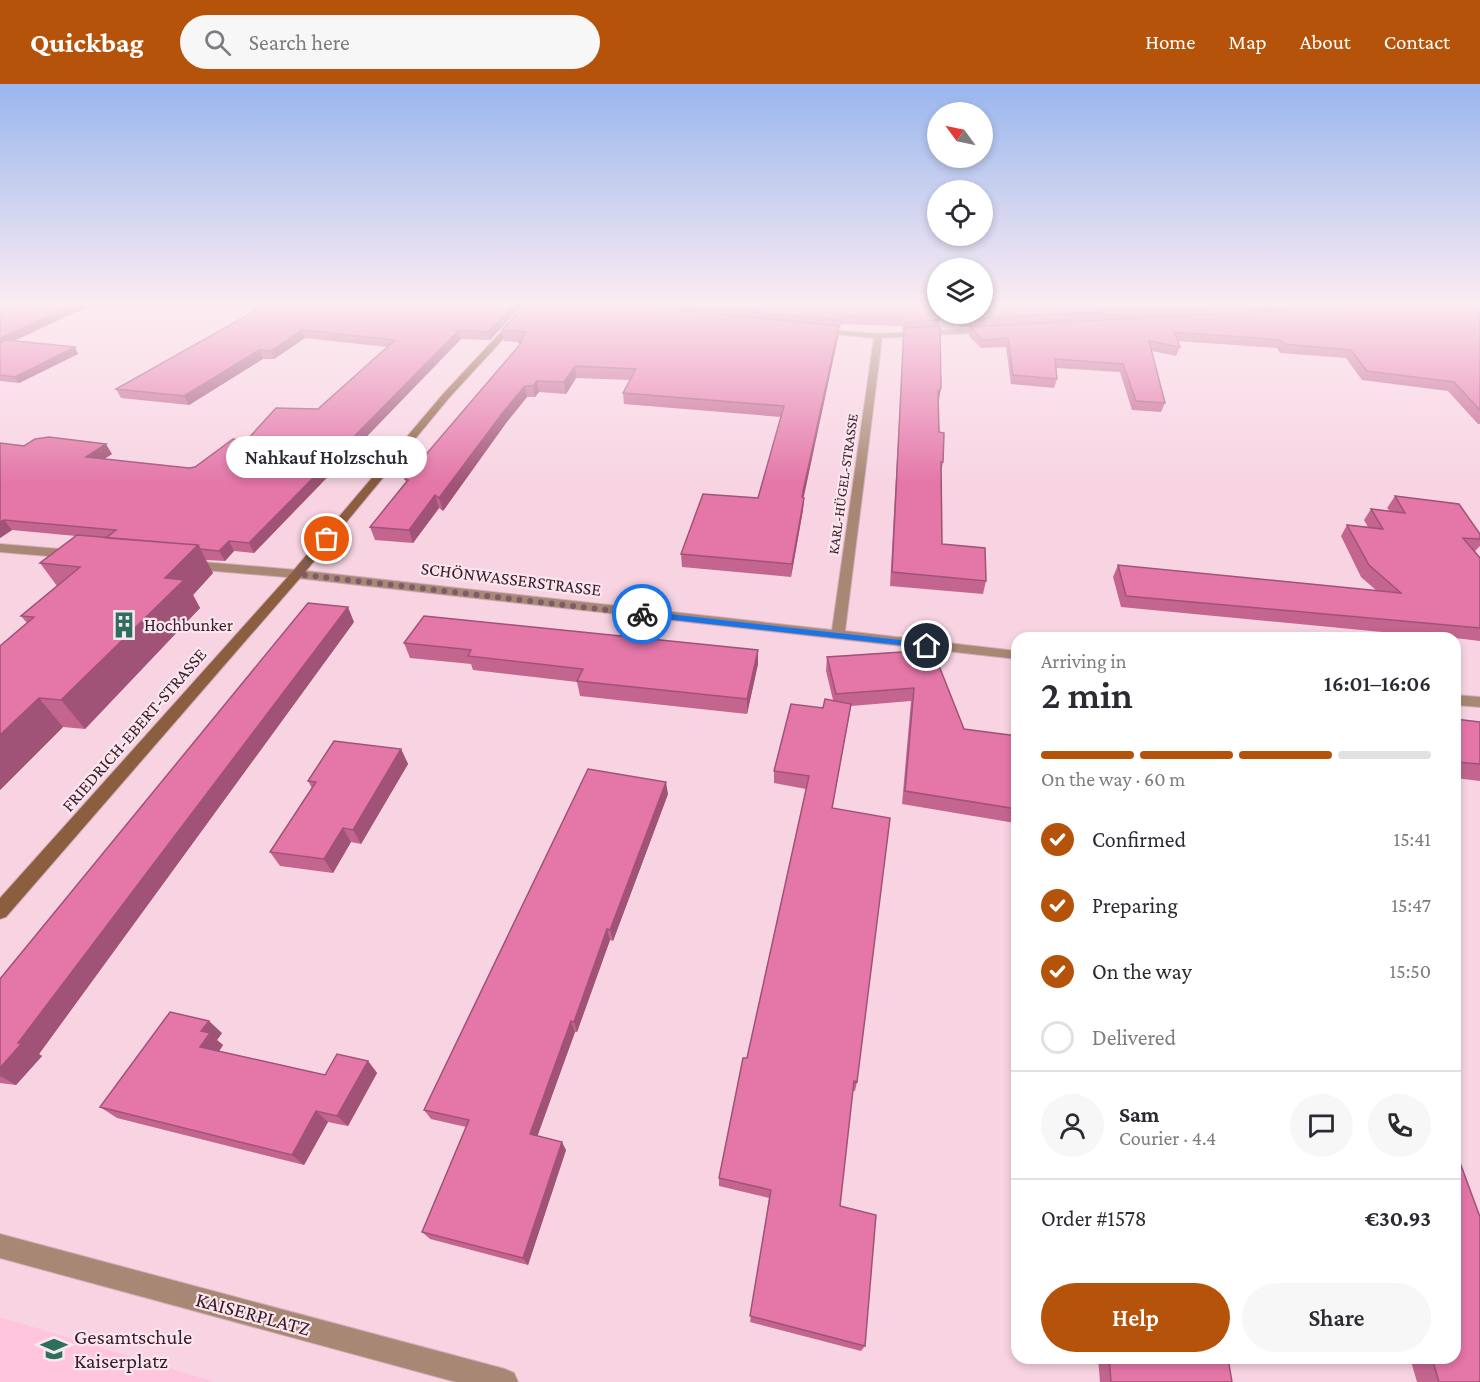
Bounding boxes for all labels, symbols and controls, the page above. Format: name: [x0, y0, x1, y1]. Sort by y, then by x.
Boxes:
search box: [180, 15, 600, 69]
icon: search: [201, 26, 234, 59]
text: Quickbag: [30, 27, 144, 58]
text: Search here: [249, 30, 350, 55]
text: Home: [1145, 30, 1195, 54]
text: Map: [1228, 30, 1267, 54]
text: About: [1300, 30, 1351, 54]
text: Contact: [1384, 30, 1450, 54]
north arrow: [927, 102, 993, 168]
map controls: [927, 102, 993, 324]
button: locate: [927, 180, 993, 246]
button: layers: [927, 258, 993, 324]
street label: KARL-HÜGEL-STRASSE: [825, 413, 861, 555]
callout: Nahkauf Holzschuh: [226, 437, 428, 479]
text: Nahkauf Holzschuh: [245, 446, 408, 468]
pin: [301, 513, 352, 564]
icon: bag: [310, 522, 343, 555]
street label: SCHÖNWASSERSTRASSE: [420, 558, 603, 600]
courier: [612, 584, 672, 644]
icon: bike: [626, 598, 659, 631]
building icon: Hochbunker: [109, 610, 139, 640]
place label: Hochbunker: [144, 615, 234, 635]
pin: [901, 620, 952, 671]
icon: home: [910, 629, 943, 662]
street label: FRIEDRICH-EBERT-STRASSE: [58, 644, 211, 816]
text: Arriving in: [1041, 650, 1126, 672]
text: 16:01–16:06: [1324, 671, 1431, 696]
text: 2 min: [1041, 673, 1133, 716]
text: On the way · 60 m: [1041, 768, 1185, 790]
icon: check: [1041, 823, 1074, 856]
text: Confirmed: [1092, 827, 1186, 852]
text: 15:41: [1394, 828, 1431, 850]
icon: check: [1041, 889, 1074, 922]
text: Preparing: [1092, 893, 1178, 918]
text: 15:47: [1391, 894, 1431, 916]
icon: check: [1041, 955, 1074, 988]
text: On the way: [1092, 959, 1192, 984]
text: 15:50: [1390, 960, 1431, 982]
text: Delivered: [1092, 1025, 1176, 1050]
button: person: [1041, 1094, 1104, 1157]
button: chat: [1290, 1094, 1353, 1157]
button: phone: [1368, 1094, 1431, 1157]
text: Sam: [1119, 1102, 1159, 1127]
text: Courier · 4.4: [1119, 1127, 1216, 1149]
text: Order #1578: [1041, 1206, 1147, 1231]
text: €30.93: [1365, 1206, 1431, 1231]
button: Help: [1041, 1283, 1230, 1352]
button: Share: [1242, 1283, 1431, 1352]
street label: KAISERPLATZ: [193, 1287, 313, 1341]
place label: Gesamtschule Kaiserplatz: [74, 1325, 192, 1373]
school or university icon: Gesamtschule Kaiserplatz: [39, 1334, 69, 1364]

